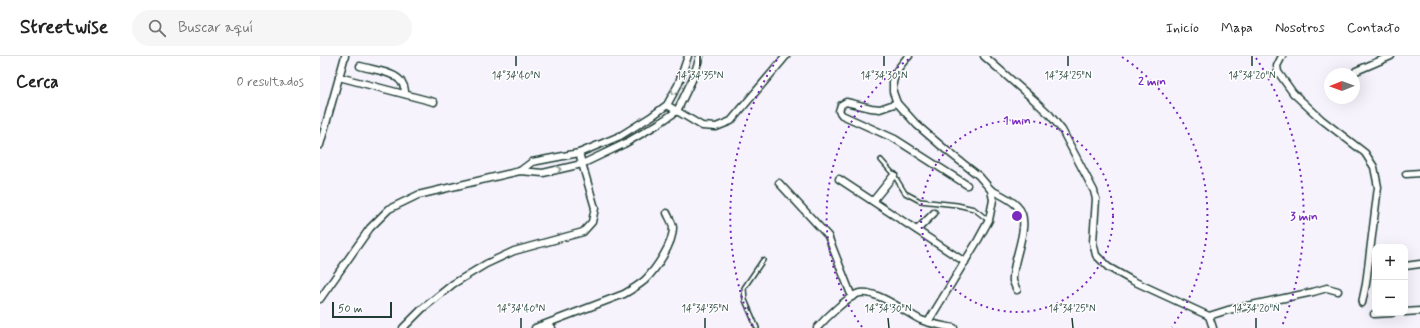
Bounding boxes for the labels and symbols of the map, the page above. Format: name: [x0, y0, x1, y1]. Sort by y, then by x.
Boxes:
north arrow: [1324, 68, 1360, 104]
text: 14°34'40"N: [492, 69, 541, 83]
text: 14°34'35"N: [677, 69, 724, 83]
text: 14°34'30"N: [860, 69, 908, 83]
text: 14°34'25"N: [1044, 69, 1092, 83]
text: 14°34'20"N: [1228, 69, 1276, 83]
text: 2 min: [1138, 74, 1166, 90]
one-way arrow: [671, 88, 679, 96]
text: 1 min: [1003, 113, 1031, 129]
one-way arrow: [556, 166, 562, 174]
centre of rings: [1010, 209, 1024, 223]
text: 3 min: [1290, 209, 1318, 225]
scale bar: [332, 300, 392, 319]
text: 14°34'40"N: [497, 302, 546, 316]
text: 14°34'35"N: [682, 302, 729, 316]
text: 14°34'30"N: [864, 302, 912, 316]
text: 14°34'25"N: [1048, 302, 1096, 316]
text: 14°34'20"N: [1232, 302, 1280, 316]

